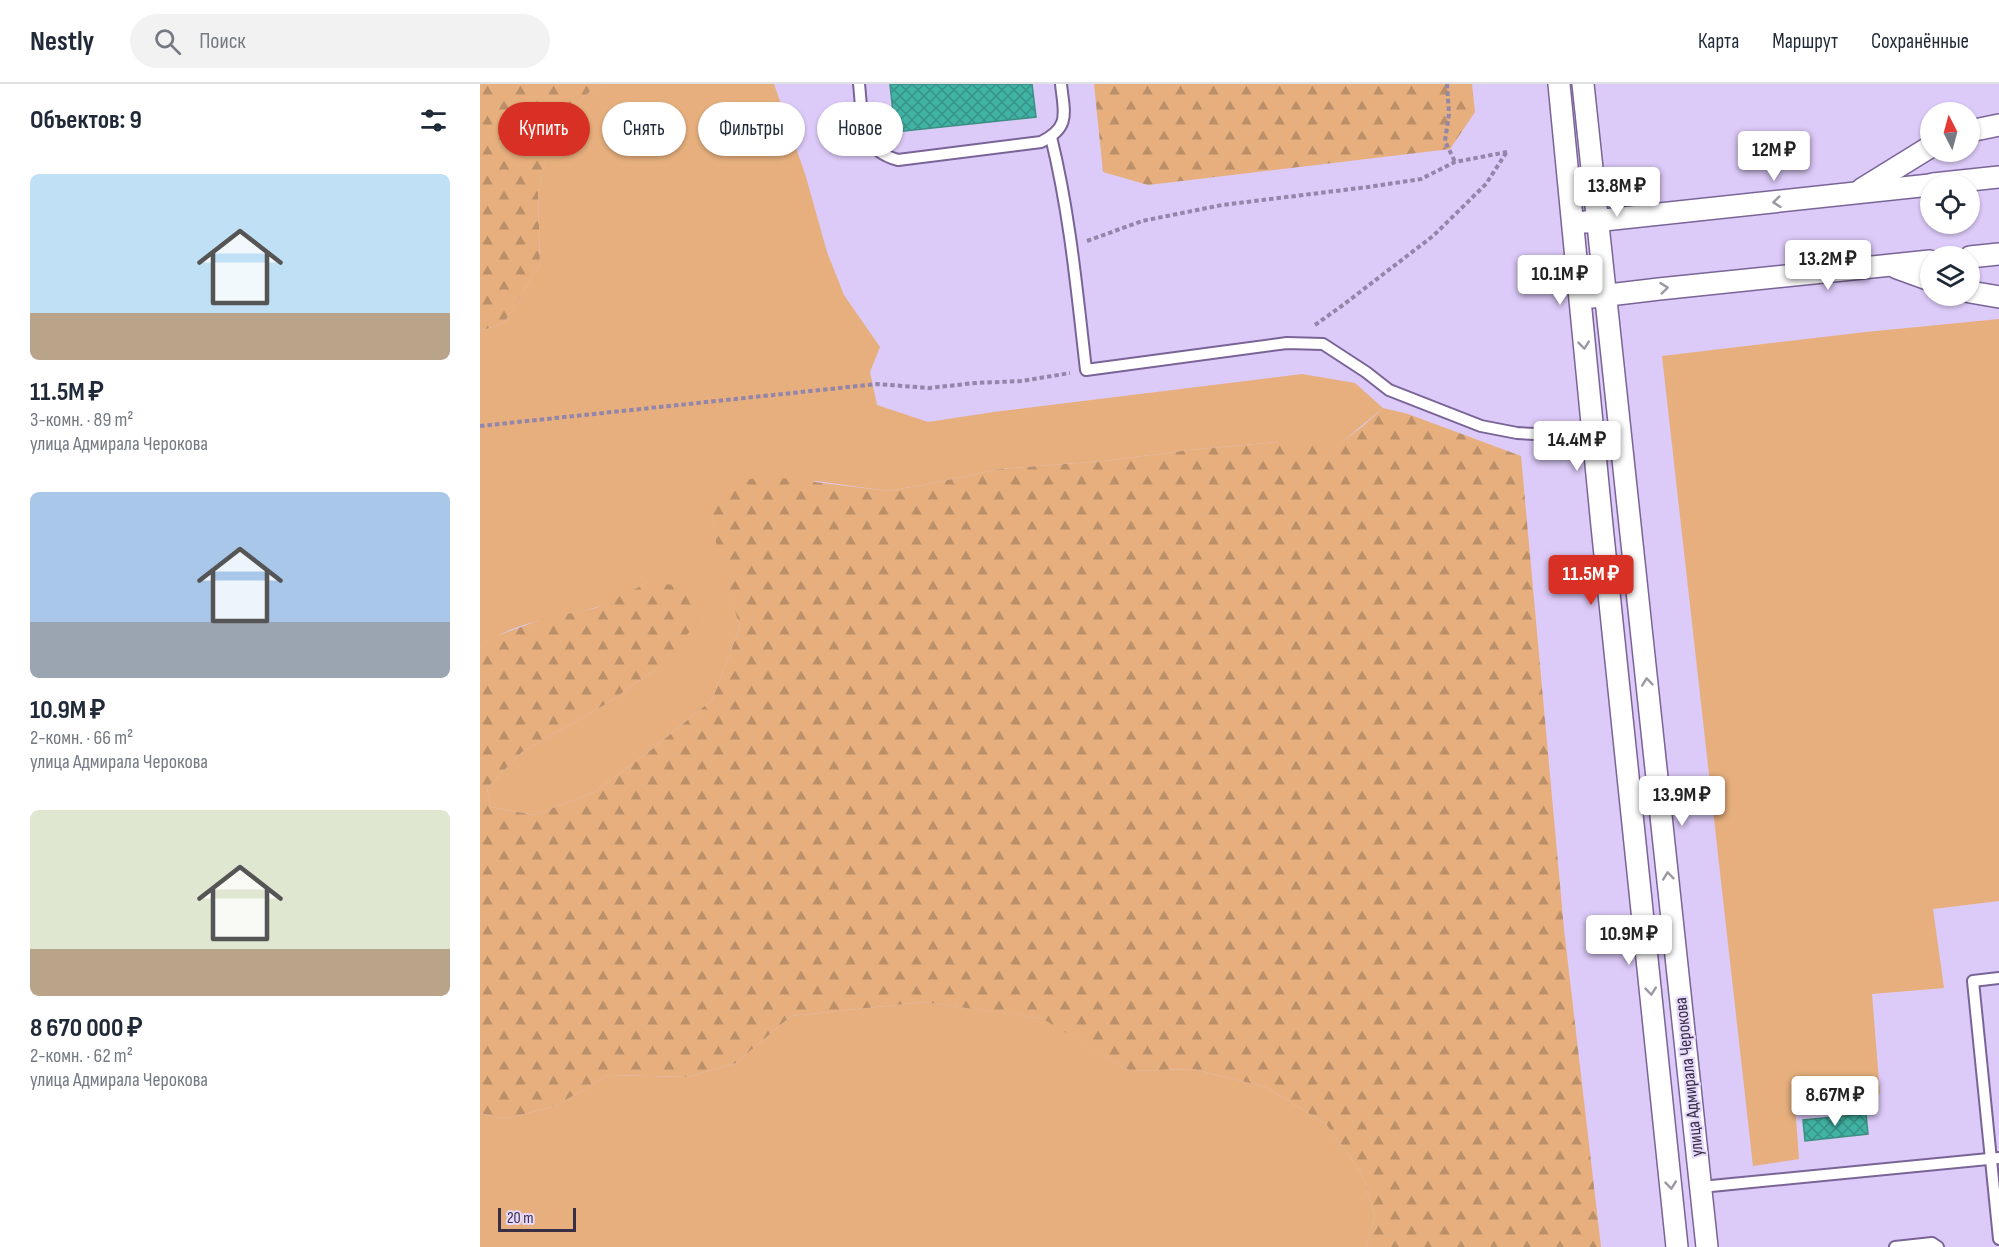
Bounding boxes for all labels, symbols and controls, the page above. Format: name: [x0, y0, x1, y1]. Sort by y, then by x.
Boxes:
search box: [130, 14, 550, 68]
text: Nestly: [30, 25, 94, 58]
icon: search: [151, 25, 184, 58]
text: Поиск: [199, 28, 246, 55]
text: Карта: [1698, 29, 1739, 54]
text: Маршрут: [1772, 29, 1838, 54]
text: Сохранённые: [1871, 29, 1969, 54]
chip: Купить: [498, 102, 590, 156]
chip: Снять: [602, 102, 686, 156]
chip: Фильтры: [698, 102, 805, 156]
chip: Новое: [817, 102, 903, 156]
north arrow: [1920, 102, 1980, 162]
map controls: [1920, 102, 1980, 306]
icon: filters: [417, 104, 450, 137]
text: Объектов: 9: [30, 105, 142, 136]
pin: 12M ₽: [1732, 131, 1816, 182]
text: 12M ₽: [1752, 138, 1796, 162]
pin: 13.8M ₽: [1562, 167, 1672, 218]
text: 13.8M ₽: [1588, 174, 1646, 198]
button: locate: [1920, 174, 1980, 234]
one-way arrow: [1772, 195, 1781, 207]
icon: home: [186, 213, 294, 321]
pin: 13.2M ₽: [1773, 240, 1883, 291]
button: layers: [1920, 246, 1980, 306]
text: 13.2M ₽: [1799, 247, 1857, 271]
pin: 10.1M ₽: [1505, 255, 1615, 306]
text: 10.1M ₽: [1532, 262, 1588, 286]
one-way arrow: [1659, 282, 1668, 295]
one-way arrow: [1578, 340, 1590, 349]
text: 11.5M ₽: [30, 377, 104, 408]
text: 3-комн. · 89 m²: [30, 408, 133, 432]
pin: 14.4M ₽: [1522, 421, 1632, 472]
text: 14.4M ₽: [1548, 428, 1606, 452]
text: улица Адмирала Черокова: [30, 432, 208, 456]
icon: home: [186, 531, 294, 639]
pin: 11.5M ₽: [1536, 555, 1646, 606]
text: 11.5M ₽: [1563, 562, 1619, 586]
one-way arrow: [1641, 677, 1654, 686]
text: 10.9M ₽: [30, 695, 105, 726]
text: 2-комн. · 66 m²: [30, 726, 133, 750]
text: улица Адмирала Черокова: [30, 750, 208, 774]
pin: 13.9M ₽: [1627, 776, 1737, 827]
text: 13.9M ₽: [1653, 783, 1711, 807]
icon: home: [186, 849, 294, 957]
one-way arrow: [1662, 871, 1675, 880]
pin: 10.9M ₽: [1574, 915, 1684, 966]
text: 10.9M ₽: [1600, 922, 1658, 946]
one-way arrow: [1644, 986, 1657, 995]
street label: улица Адмирала Черокова: [1670, 996, 1708, 1158]
text: 8 670 000 ₽: [30, 1013, 143, 1044]
text: 2-комн. · 62 m²: [30, 1044, 133, 1068]
text: улица Адмирала Черокова: [30, 1068, 208, 1092]
pin: 8.67M ₽: [1780, 1076, 1890, 1127]
text: 8.67M ₽: [1805, 1083, 1865, 1107]
one-way arrow: [1664, 1180, 1677, 1189]
scale bar: [498, 1205, 576, 1232]
text: 20 m: [507, 1209, 534, 1228]

